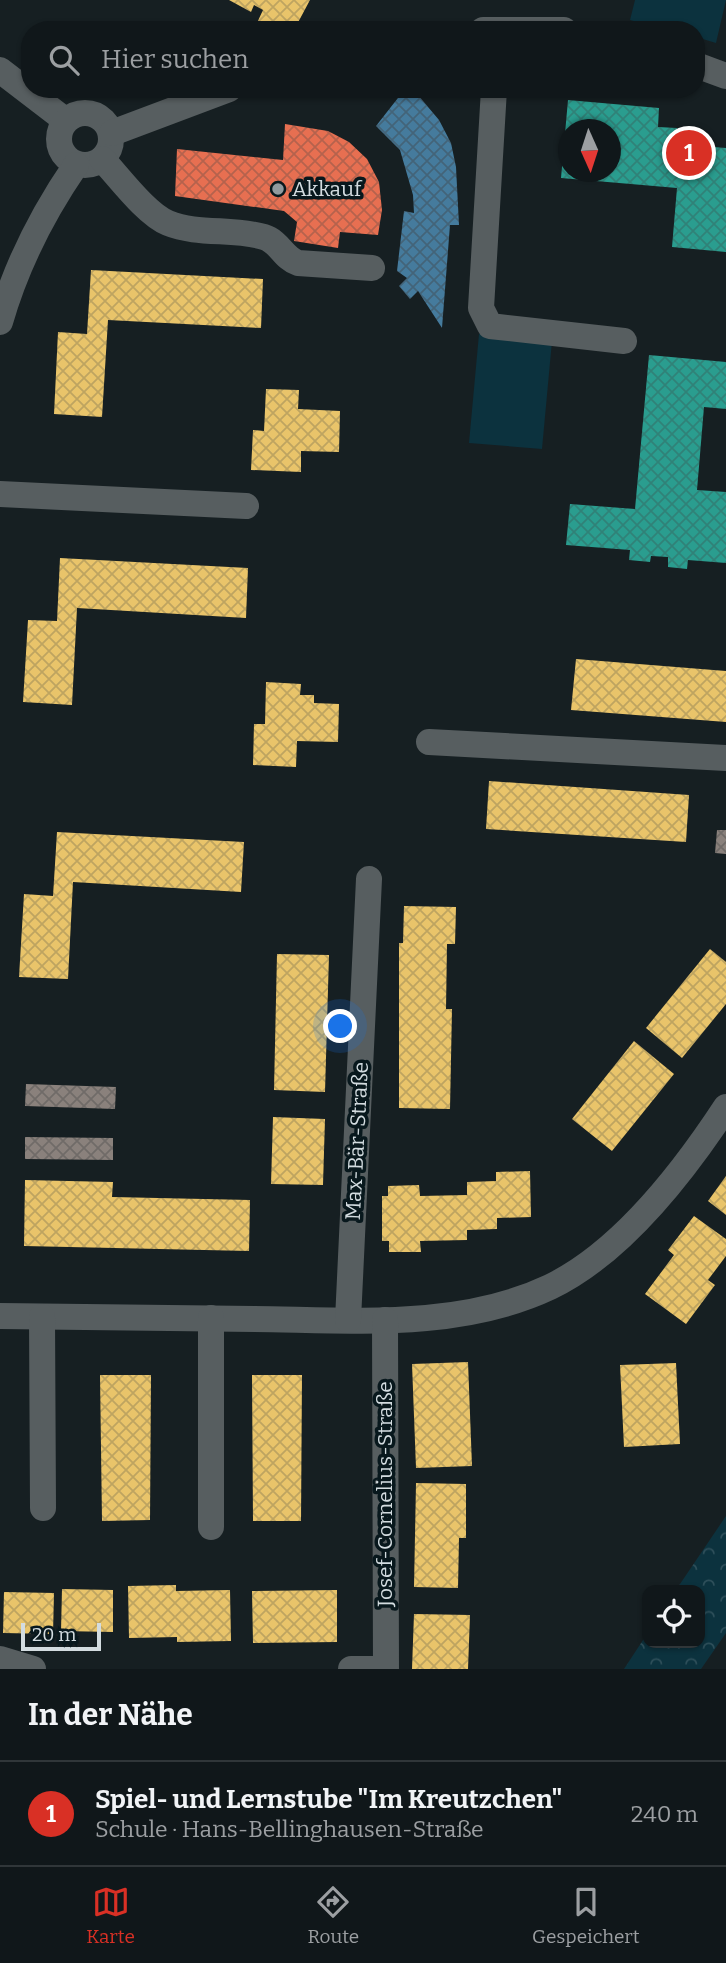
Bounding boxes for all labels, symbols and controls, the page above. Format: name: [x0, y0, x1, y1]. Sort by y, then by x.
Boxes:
search box: [21, 21, 705, 98]
icon: search: [45, 41, 83, 79]
text: Hier suchen: [101, 44, 249, 75]
north arrow: [558, 119, 621, 182]
pin: 1: [666, 127, 712, 179]
place label: Akkauf: [292, 176, 363, 202]
marker: Akkauf: [270, 181, 286, 197]
your location: [323, 1009, 357, 1043]
street label: Max-Bär-Straße: [340, 1061, 374, 1221]
street label: Josef-Cornelius-Straße: [372, 1381, 398, 1608]
map controls: [642, 1585, 705, 1648]
button: locate: [642, 1585, 705, 1648]
scale bar: [21, 1620, 102, 1652]
text: 20 m: [32, 1623, 76, 1646]
text: In der Nähe: [28, 1697, 193, 1733]
text: Spiel- und Lernstube "Im Kreutzchen": [95, 1784, 563, 1815]
text: 1: [46, 1800, 56, 1828]
text: 240 m: [631, 1800, 698, 1828]
text: Schule · Hans-Bellinghausen-Straße: [95, 1815, 484, 1843]
tab: Karte: [86, 1883, 135, 1948]
tab: Route: [307, 1883, 359, 1948]
tab: Gespeichert: [532, 1883, 640, 1948]

